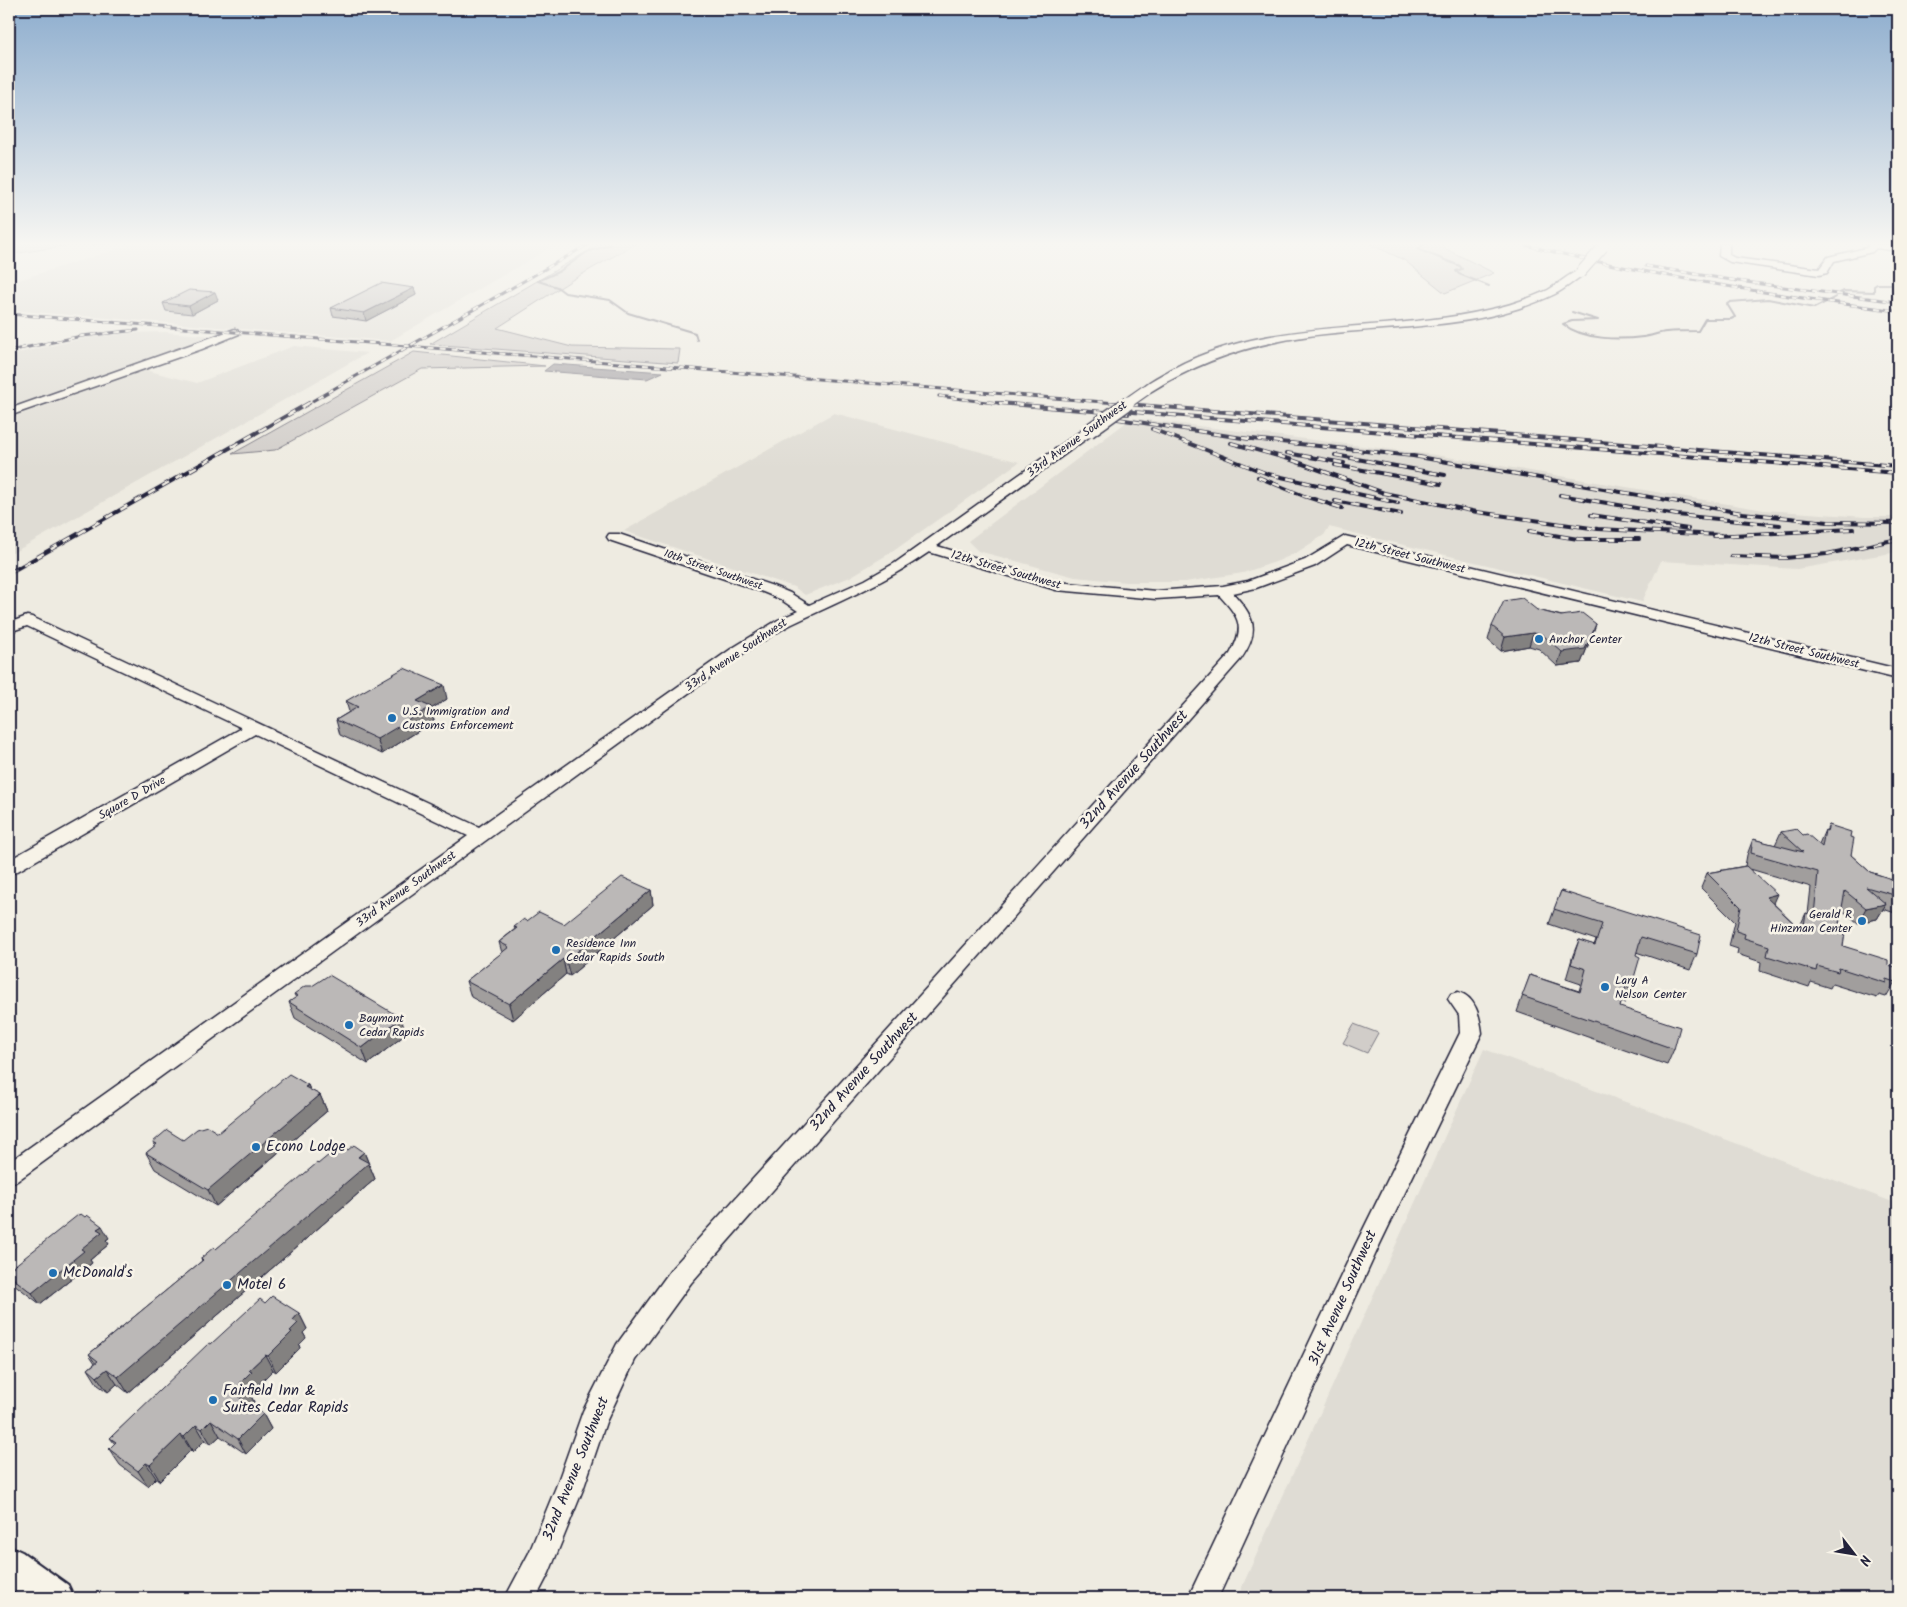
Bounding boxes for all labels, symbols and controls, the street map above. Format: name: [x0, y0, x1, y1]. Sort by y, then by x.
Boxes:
street label: 33rd Avenue Southwest: [1023, 396, 1132, 482]
street label: 12th Street Southwest: [1353, 533, 1468, 579]
street label: 10th Street Southwest: [661, 545, 766, 596]
street label: 12th Street Southwest: [949, 545, 1064, 595]
street label: 33rd Avenue Southwest: [681, 613, 792, 697]
street label: 12th Street Southwest: [1747, 628, 1862, 674]
place label: Anchor Center: [1549, 630, 1623, 649]
marker: Anchor Center: [1533, 633, 1545, 645]
place label: U.S. Immigration and Customs Enforcement: [402, 702, 514, 735]
street label: 32nd Avenue Southwest: [1074, 705, 1195, 835]
marker: U.S. Immigration and Customs Enforcement: [386, 712, 398, 724]
street label: Square D Drive: [95, 771, 170, 825]
street label: 33rd Avenue Southwest: [352, 846, 461, 932]
place label: Gerald R Hinzman Center: [1770, 905, 1853, 938]
marker: Gerald R Hinzman Center: [1856, 915, 1868, 927]
place label: Residence Inn Cedar Rapids South: [566, 934, 665, 967]
marker: Residence Inn Cedar Rapids South: [550, 944, 562, 956]
place label: Lary A Nelson Center: [1615, 971, 1687, 1004]
marker: Lary A Nelson Center: [1599, 981, 1611, 993]
street label: 32nd Avenue Southwest: [804, 1007, 925, 1137]
place label: Baymont Cedar Rapids: [359, 1009, 424, 1042]
marker: Baymont Cedar Rapids: [343, 1019, 355, 1031]
place label: Econo Lodge: [266, 1135, 346, 1159]
marker: Econo Lodge: [250, 1141, 262, 1153]
street label: 31st Avenue Southwest: [1302, 1226, 1384, 1370]
place label: McDonald's: [63, 1261, 133, 1285]
marker: McDonald's: [47, 1267, 59, 1279]
place label: Motel 6: [237, 1273, 286, 1297]
marker: Motel 6: [221, 1279, 233, 1291]
place label: Fairfield Inn & Suites Cedar Rapids: [223, 1379, 349, 1420]
street label: 32nd Avenue Southwest: [536, 1393, 616, 1545]
marker: Fairfield Inn & Suites Cedar Rapids: [207, 1394, 219, 1406]
north arrow: [1830, 1530, 1880, 1580]
text: N: [1852, 1551, 1876, 1570]

